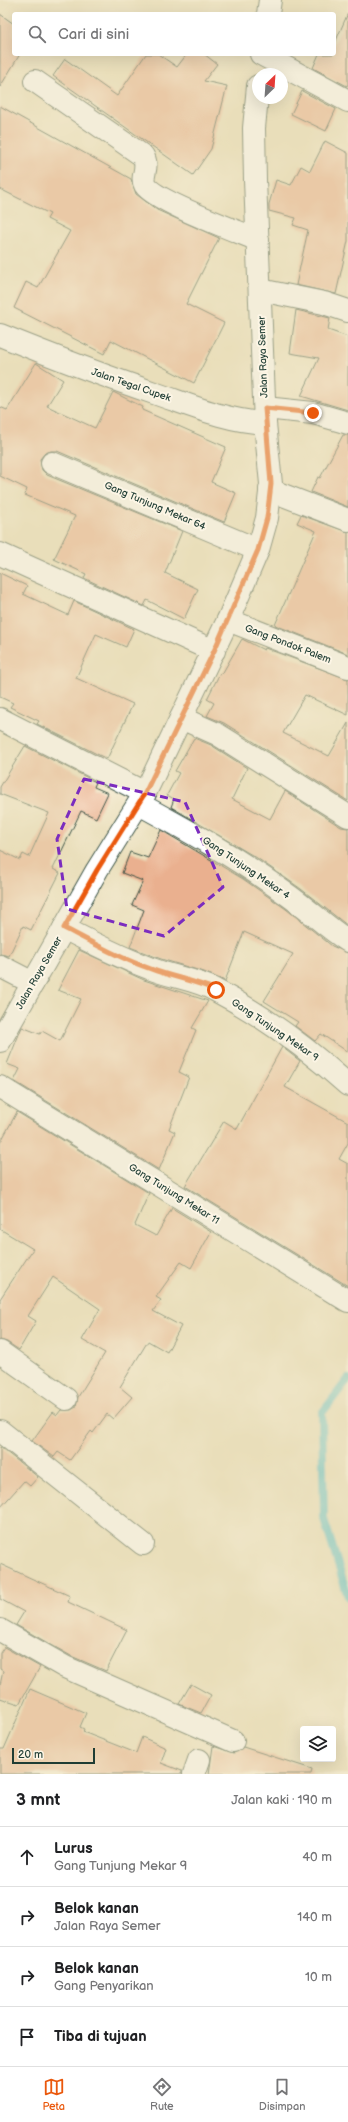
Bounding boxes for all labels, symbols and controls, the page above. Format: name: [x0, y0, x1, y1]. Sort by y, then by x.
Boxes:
search box: [12, 12, 336, 56]
icon: search: [26, 23, 48, 45]
text: Cari di sini: [58, 25, 129, 44]
north arrow: [252, 68, 288, 104]
street label: Jalan Raya Semer: [256, 316, 270, 398]
street label: Jalan Tegal Cupek: [90, 366, 172, 404]
route end: [304, 404, 322, 422]
street label: Gang Tunjung Mekar 64: [102, 479, 208, 533]
street label: Gang Pondok Palem: [243, 622, 333, 666]
street label: Gang Tunjung Mekar 4: [200, 834, 292, 902]
street label: Jalan Raya Semer: [13, 934, 65, 1011]
route start: [207, 981, 225, 999]
street label: Gang Tunjung Mekar 9: [229, 996, 321, 1064]
street label: Gang Tunjung Mekar 11: [127, 1161, 222, 1227]
map controls: [300, 1726, 336, 1762]
button: layers: [300, 1726, 336, 1762]
scale bar: [12, 1746, 95, 1765]
text: 20 m: [18, 1748, 43, 1761]
text: 3 mnt: [16, 1790, 60, 1810]
text: Jalan kaki · 190 m: [231, 1792, 332, 1808]
text: Lurus: [54, 1839, 93, 1858]
icon: ahead: [16, 1846, 38, 1868]
text: 40 m: [302, 1849, 332, 1865]
text: Gang Tunjung Mekar 9: [54, 1858, 187, 1874]
text: Belok kanan: [54, 1899, 139, 1918]
icon: right: [16, 1906, 38, 1928]
text: 140 m: [297, 1909, 332, 1925]
text: Jalan Raya Semer: [54, 1918, 160, 1934]
text: Belok kanan: [54, 1959, 139, 1978]
icon: right: [16, 1966, 38, 1988]
text: 10 m: [305, 1969, 332, 1985]
text: Gang Penyarikan: [54, 1978, 154, 1994]
icon: arrive: [16, 2026, 38, 2048]
text: Tiba di tujuan: [54, 2027, 147, 2046]
tab: Peta: [43, 2076, 65, 2113]
tab: Rute: [150, 2076, 174, 2113]
tab: Disimpan: [259, 2076, 305, 2113]

